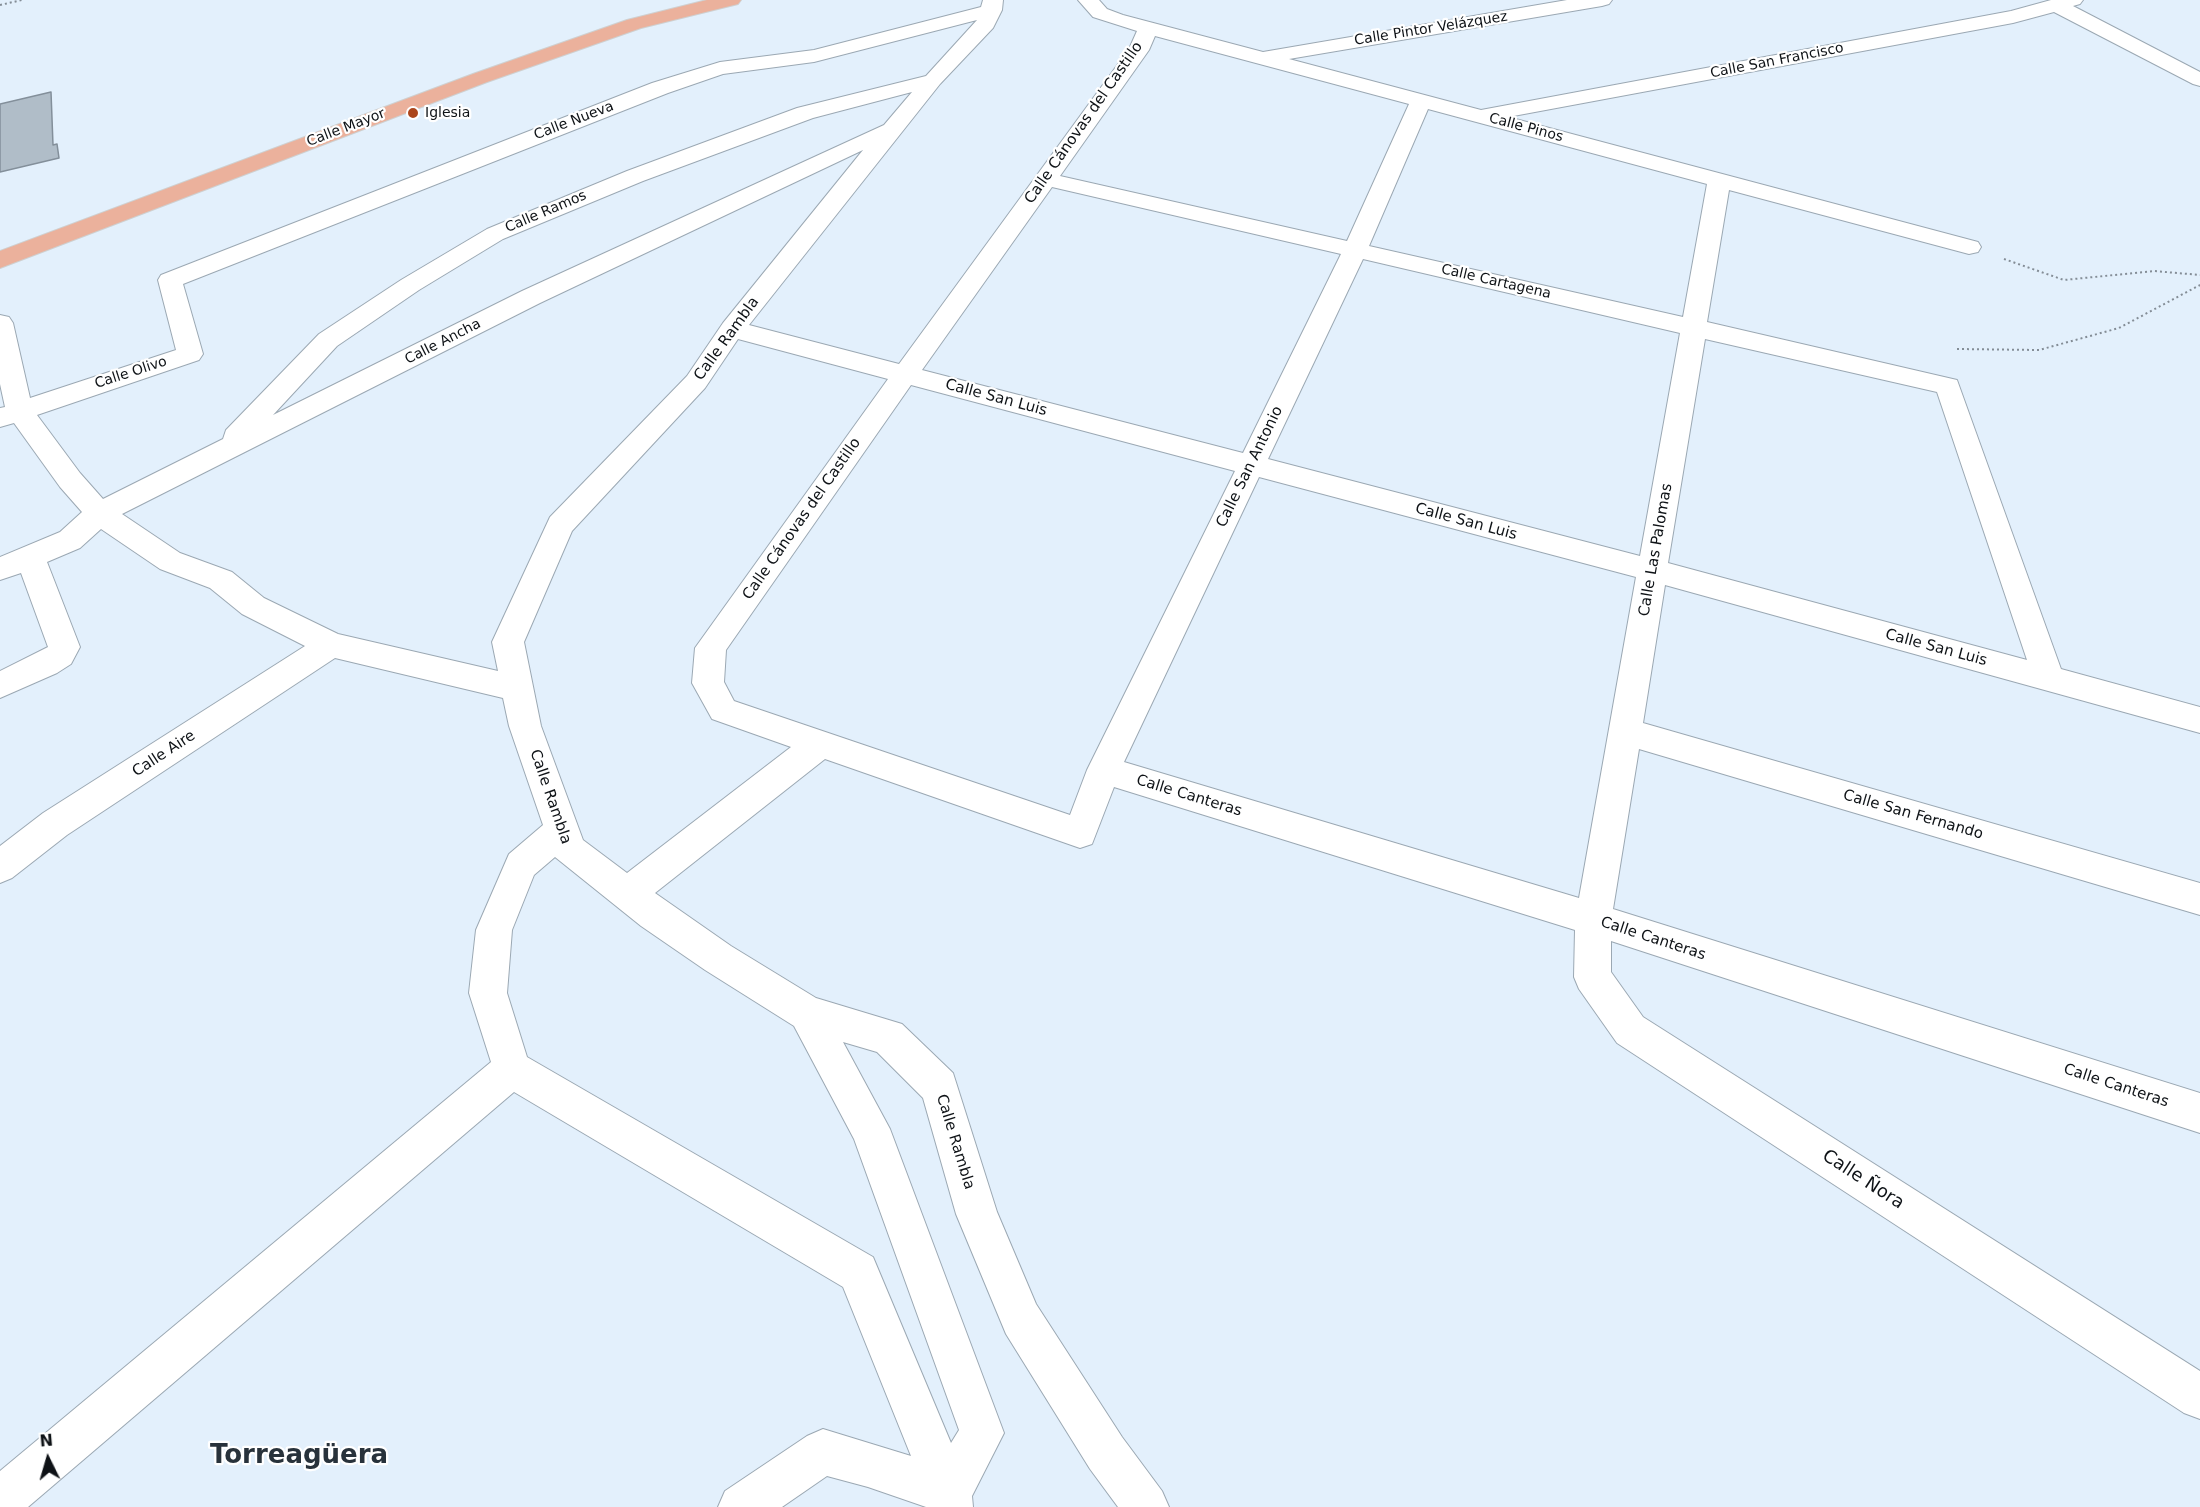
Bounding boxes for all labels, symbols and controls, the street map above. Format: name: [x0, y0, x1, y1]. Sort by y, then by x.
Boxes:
street label: Calle Pintor Velázquez: [1353, 9, 1509, 49]
street label: Calle Cánovas del Castillo: [1021, 38, 1147, 208]
street label: Calle San Francisco: [1709, 40, 1845, 82]
street label: Calle Nueva: [532, 98, 616, 144]
street label: Calle Mayor: [304, 105, 388, 151]
place label: Iglesia: [425, 105, 470, 121]
marker: Iglesia: [406, 106, 420, 120]
street label: Calle Pinos: [1487, 110, 1565, 146]
street label: Calle Ramos: [503, 187, 589, 237]
street label: Calle Cartagena: [1439, 261, 1553, 303]
street label: Calle Rambla: [691, 294, 763, 384]
street label: Calle Ancha: [402, 316, 484, 368]
street label: Calle Olivo: [93, 353, 169, 393]
street label: Calle San Luis: [943, 376, 1049, 420]
street label: Calle San Antonio: [1213, 403, 1287, 531]
street label: Calle Cánovas del Castillo: [739, 434, 865, 604]
street label: Calle Las Palomas: [1635, 482, 1677, 618]
street label: Calle San Luis: [1413, 500, 1519, 544]
street label: Calle San Luis: [1883, 626, 1989, 670]
street label: Calle Aire: [129, 727, 199, 781]
street label: Calle Rambla: [525, 747, 575, 847]
street label: Calle Canteras: [1134, 771, 1244, 821]
street label: Calle San Fernando: [1841, 786, 1985, 844]
street label: Calle Canteras: [1598, 914, 1708, 964]
street label: Calle Canteras: [2061, 1061, 2171, 1111]
street label: Calle Rambla: [932, 1092, 978, 1192]
street label: Calle Ñora: [1818, 1146, 1908, 1214]
north arrow: [18, 1429, 78, 1489]
text: N: [39, 1431, 54, 1451]
district label: Torreagüera: [210, 1440, 388, 1472]

